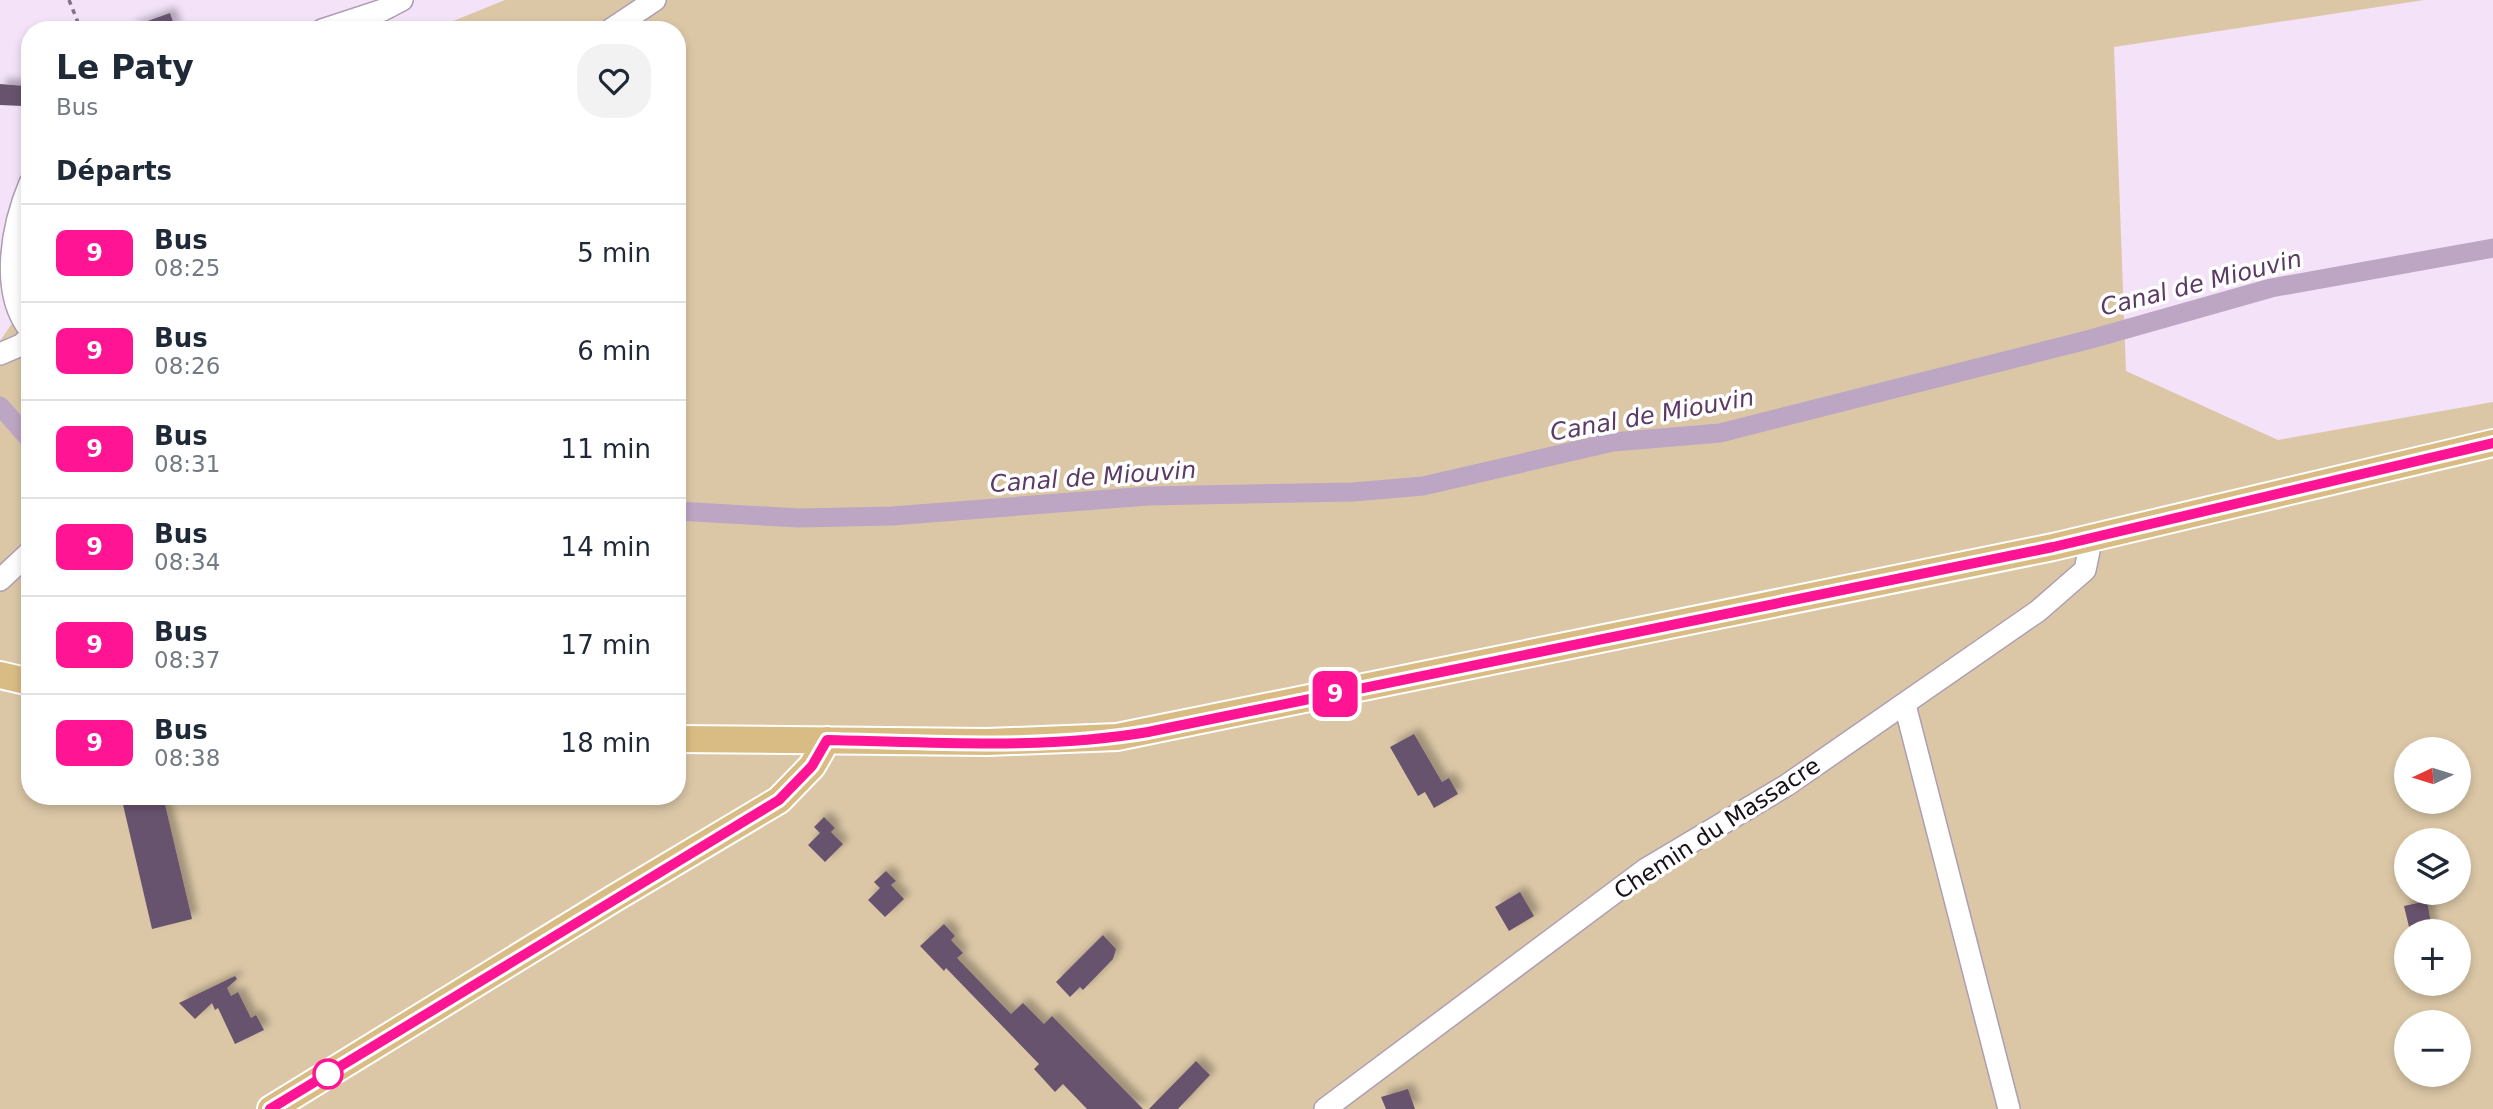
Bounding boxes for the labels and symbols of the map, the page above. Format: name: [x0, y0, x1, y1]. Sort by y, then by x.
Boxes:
water label: Canal de Miouvin: [2097, 244, 2305, 322]
water label: Canal de Miouvin: [1548, 383, 1756, 447]
water label: Canal de Miouvin: [989, 456, 1197, 498]
line badge: 9: [1312, 671, 1358, 717]
north arrow: [2394, 737, 2471, 814]
street label: Chemin du Massacre: [1609, 752, 1825, 904]
unlabelled marker: [313, 1059, 343, 1089]

